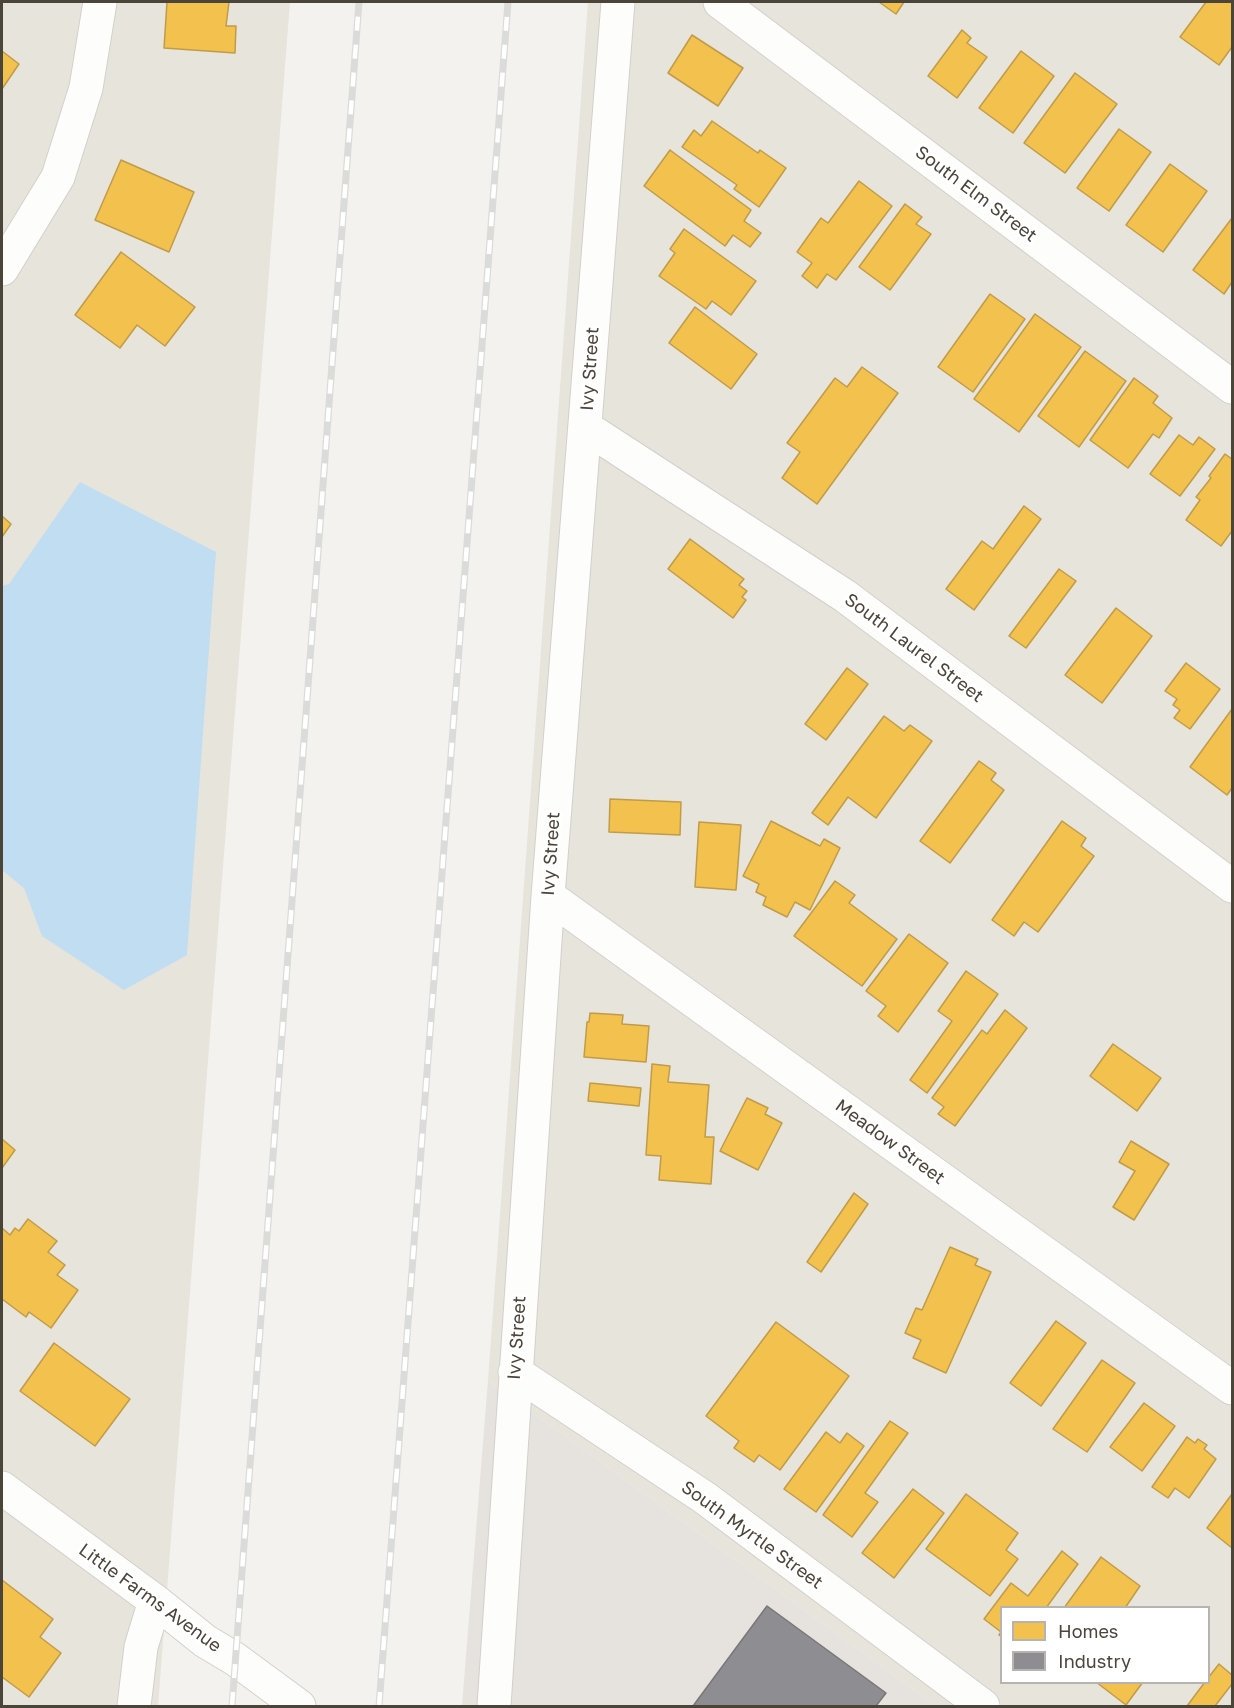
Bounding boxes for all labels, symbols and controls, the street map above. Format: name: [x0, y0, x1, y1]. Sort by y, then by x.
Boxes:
street label: South Elm Street: [911, 141, 1041, 247]
street label: Ivy Street: [576, 326, 604, 412]
street label: South Laurel Street: [840, 589, 988, 707]
street label: Ivy Street: [537, 811, 565, 897]
street label: Meadow Street: [831, 1095, 949, 1189]
street label: Ivy Street: [503, 1295, 531, 1381]
street label: South Myrtle Street: [677, 1476, 827, 1594]
street label: Little Farms Avenue: [75, 1539, 225, 1657]
legend: [1000, 1606, 1210, 1684]
text: Homes: [1058, 1620, 1118, 1642]
text: Industry: [1058, 1650, 1131, 1672]

